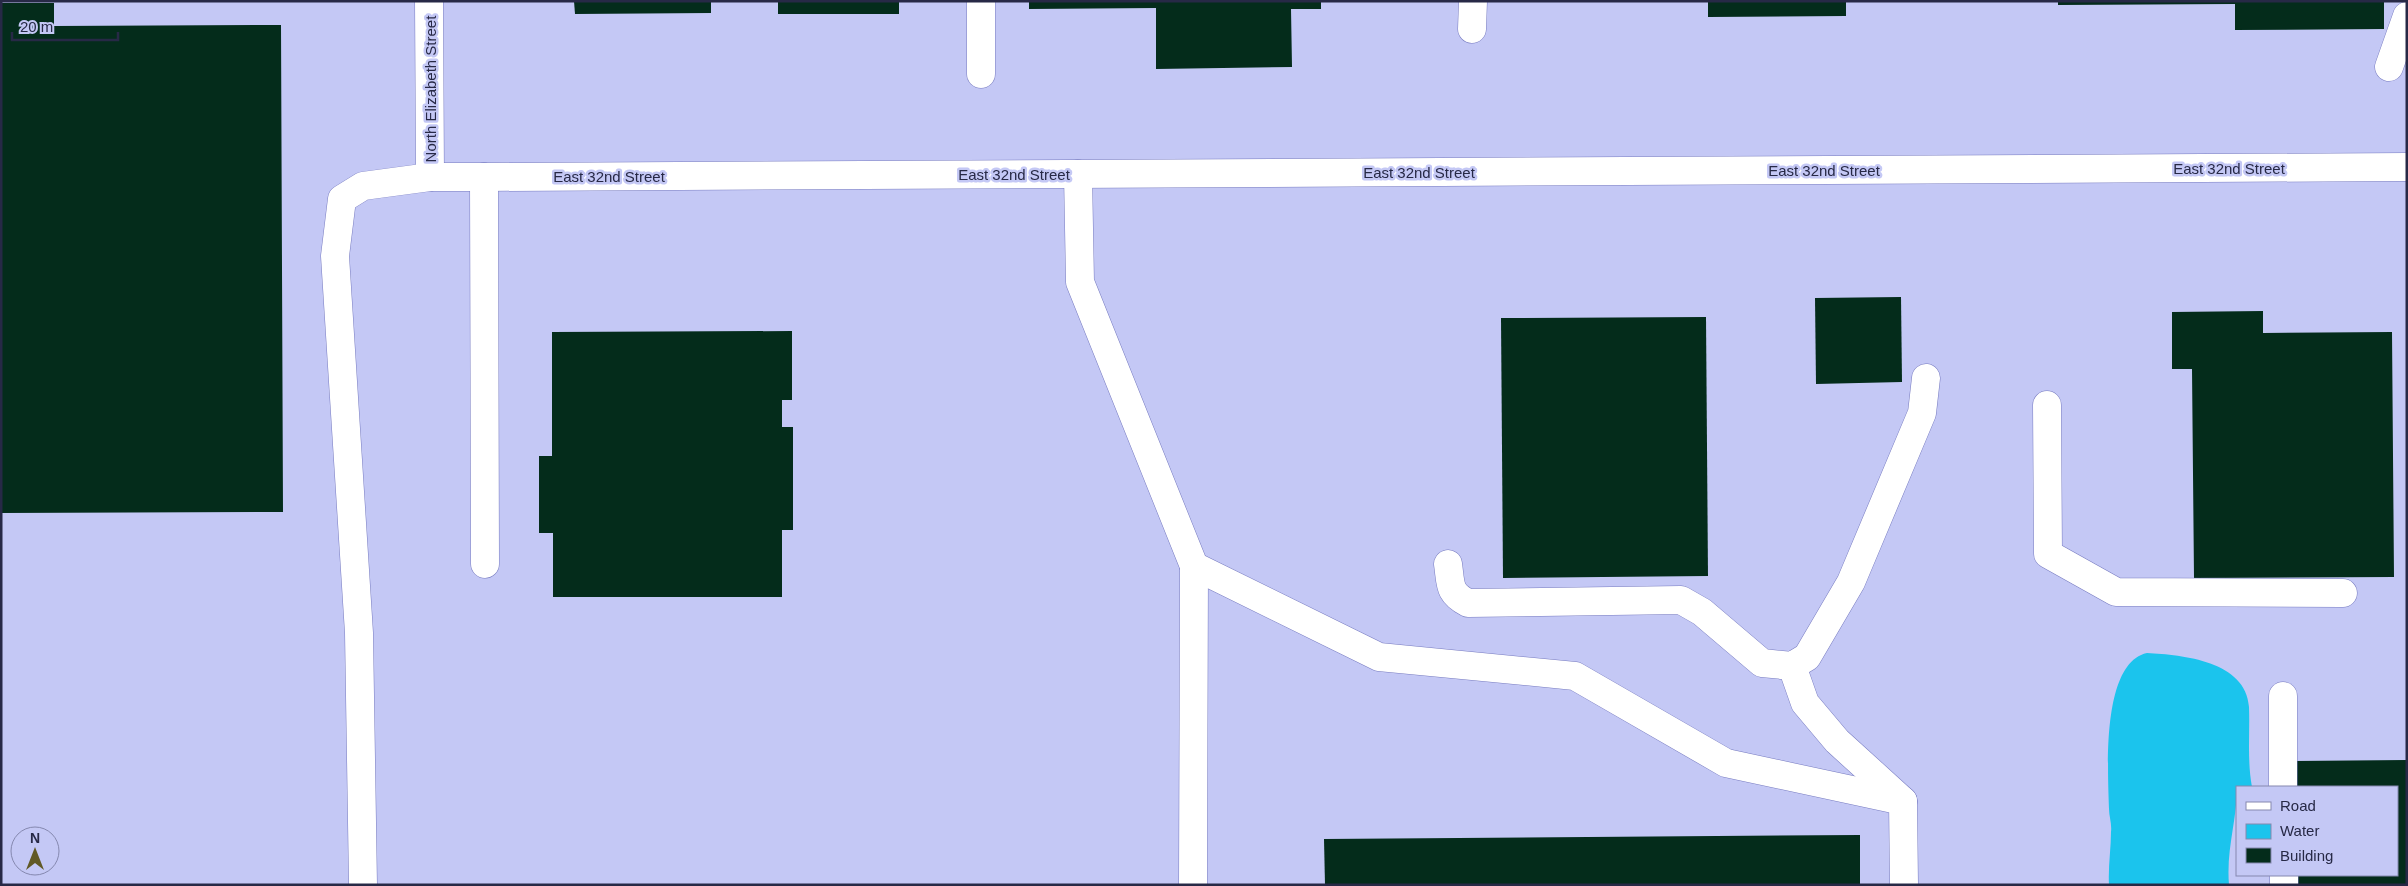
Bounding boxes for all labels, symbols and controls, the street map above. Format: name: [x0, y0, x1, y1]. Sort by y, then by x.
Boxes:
scale bar: [12, 10, 119, 42]
street label: North Elizabeth Street: [422, 15, 439, 162]
text: 20 m: [20, 18, 53, 35]
street label: East 32nd Street: [2173, 160, 2286, 177]
street label: East 32nd Street: [1768, 162, 1881, 179]
street label: East 32nd Street: [1363, 164, 1476, 181]
street label: East 32nd Street: [958, 166, 1071, 183]
street label: East 32nd Street: [553, 168, 666, 185]
legend: [2236, 786, 2398, 876]
text: Road: [2280, 797, 2316, 814]
text: Water: [2280, 822, 2319, 839]
north arrow: [10, 826, 60, 876]
text: N: [30, 830, 40, 846]
text: Building: [2280, 847, 2333, 864]

